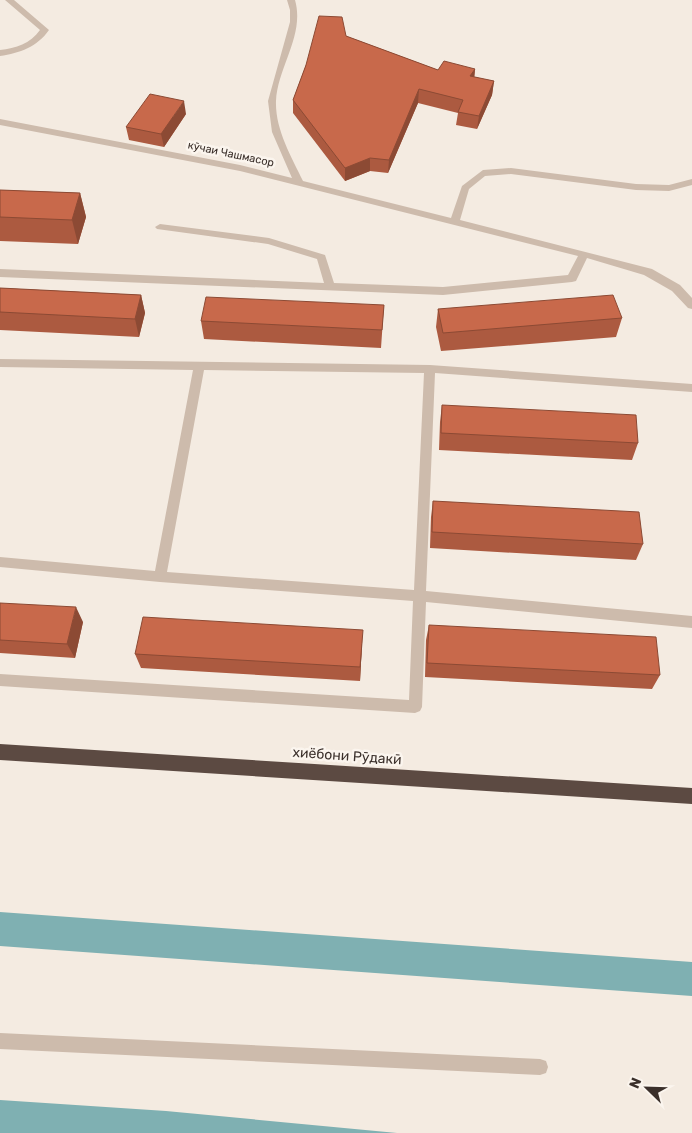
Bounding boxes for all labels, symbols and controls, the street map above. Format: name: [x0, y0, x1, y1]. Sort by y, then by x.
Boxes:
street label: кӯчаи Чашмасор: [187, 139, 275, 169]
street label: хиёбони Рӯдакӣ: [292, 744, 402, 768]
north arrow: [622, 1063, 672, 1113]
text: N: [626, 1075, 645, 1091]

